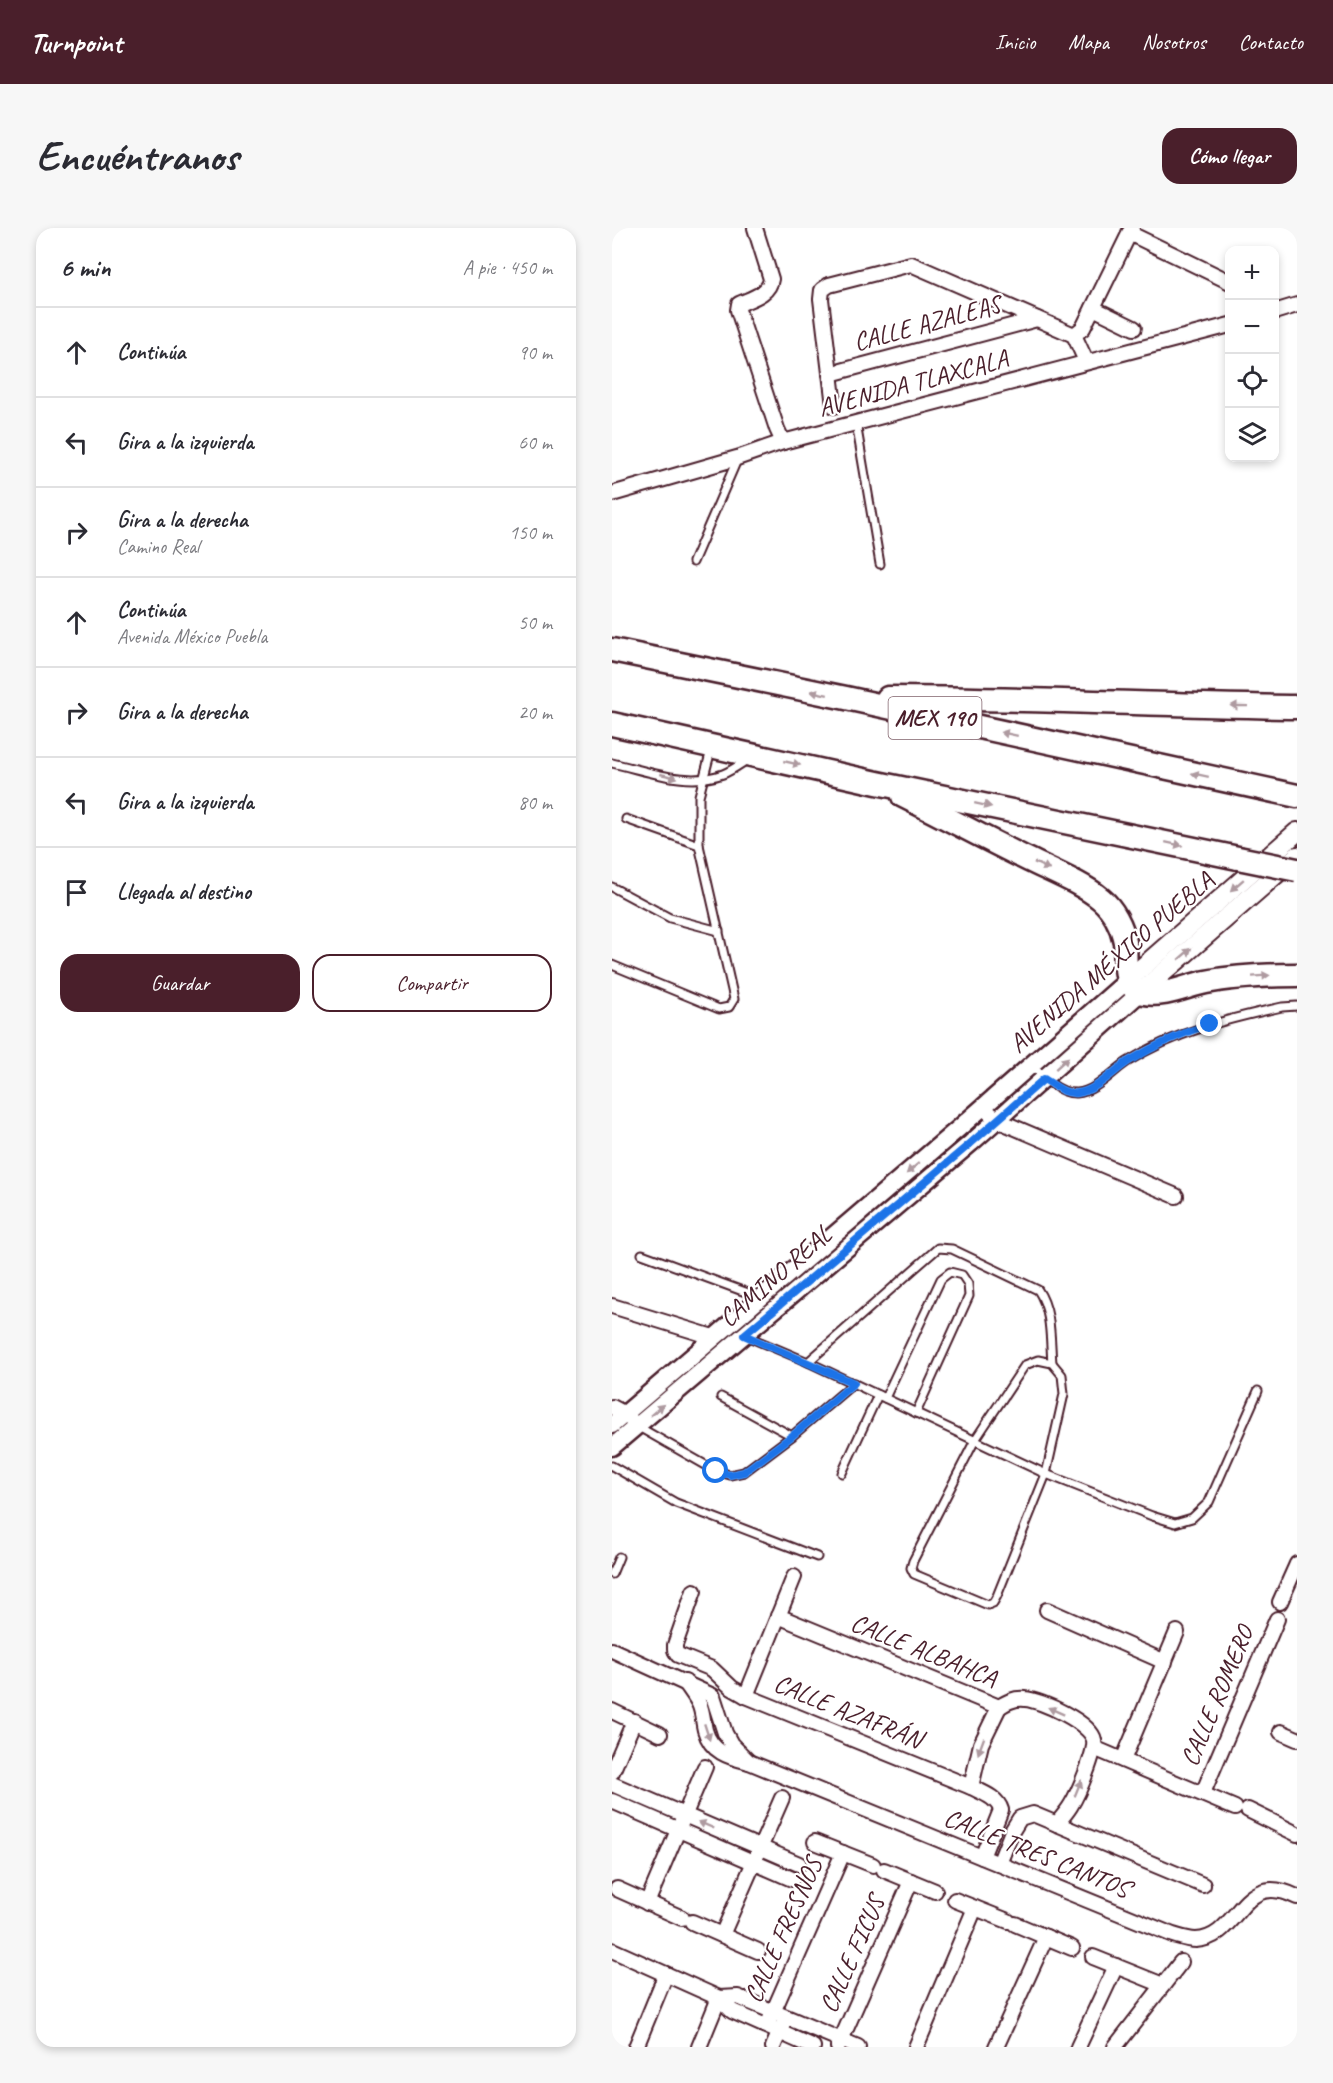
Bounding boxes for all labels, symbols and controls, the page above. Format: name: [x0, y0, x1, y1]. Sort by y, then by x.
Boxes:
text: Turnpoint: [30, 25, 122, 60]
text: Inicio: [995, 29, 1035, 55]
text: Mapa: [1068, 29, 1109, 55]
text: Nosotros: [1142, 29, 1206, 55]
text: Contacto: [1239, 29, 1303, 55]
button: Cómo llegar: [1162, 128, 1297, 184]
text: Encuéntranos: [36, 130, 238, 183]
map controls: [1225, 246, 1279, 462]
button: +: [1225, 246, 1279, 300]
text: 6 min: [60, 251, 110, 284]
text: A pie · 450 m: [463, 255, 552, 280]
street label: CALLE AZALEAS: [850, 286, 1008, 359]
button: −: [1225, 300, 1279, 354]
icon: ahead: [60, 336, 93, 369]
text: Continúa: [117, 338, 185, 366]
text: 90 m: [518, 340, 552, 365]
street label: AVENIDA TLAXCALA: [815, 341, 1013, 424]
button: locate: [1225, 354, 1279, 408]
button: layers: [1225, 408, 1279, 462]
icon: left: [60, 426, 93, 459]
text: Gira a la izquierda: [117, 428, 254, 456]
text: 60 m: [518, 430, 552, 455]
text: Gira a la derecha: [117, 506, 248, 534]
icon: right: [60, 516, 93, 549]
text: 150 m: [509, 520, 552, 545]
text: Camino Real: [117, 534, 199, 559]
text: Continúa: [117, 596, 185, 624]
icon: ahead: [60, 606, 93, 639]
text: 50 m: [518, 610, 552, 635]
text: Avenida México Puebla: [117, 624, 267, 649]
one-way arrow: [809, 688, 828, 697]
icon: right: [60, 696, 93, 729]
road number: MEX 190: [888, 697, 982, 739]
text: Gira a la derecha: [117, 698, 248, 726]
text: 20 m: [518, 700, 552, 725]
one-way arrow: [1229, 701, 1248, 711]
one-way arrow: [1000, 729, 1019, 738]
one-way arrow: [783, 759, 802, 769]
one-way arrow: [1191, 770, 1209, 780]
one-way arrow: [660, 772, 679, 781]
icon: left: [60, 786, 93, 819]
text: Gira a la izquierda: [117, 788, 254, 816]
text: 80 m: [518, 790, 552, 815]
one-way arrow: [974, 801, 993, 810]
one-way arrow: [1164, 840, 1183, 850]
one-way arrow: [1033, 862, 1050, 871]
street label: AVENIDA MÉXICO PUEBLA: [1002, 863, 1221, 1060]
icon: arrive: [60, 876, 93, 909]
text: Llegada al destino: [117, 878, 251, 906]
one-way arrow: [1230, 878, 1245, 891]
one-way arrow: [1177, 948, 1192, 961]
button: Guardar: [60, 954, 300, 1012]
button: Compartir: [312, 954, 552, 1012]
one-way arrow: [1251, 971, 1270, 981]
route end: [1196, 1010, 1222, 1036]
one-way arrow: [1054, 1057, 1069, 1070]
one-way arrow: [905, 1161, 921, 1174]
street label: CAMINO REAL: [712, 1217, 839, 1334]
one-way arrow: [649, 1404, 664, 1417]
route start: [702, 1457, 728, 1483]
street label: CALLE ALBAHCA: [846, 1606, 1003, 1695]
street label: CALLE ROMERO: [1173, 1618, 1262, 1771]
street label: CALLE AZAFRÁN: [769, 1666, 931, 1757]
one-way arrow: [1047, 1705, 1065, 1715]
one-way arrow: [703, 1723, 712, 1741]
one-way arrow: [976, 1737, 986, 1755]
one-way arrow: [1073, 1778, 1083, 1796]
street label: CALLE TRES CANTOS: [939, 1801, 1140, 1907]
one-way arrow: [698, 1820, 715, 1829]
street label: CALLE FRESNOS: [736, 1849, 831, 2008]
street label: CALLE FICUS: [812, 1886, 894, 2018]

